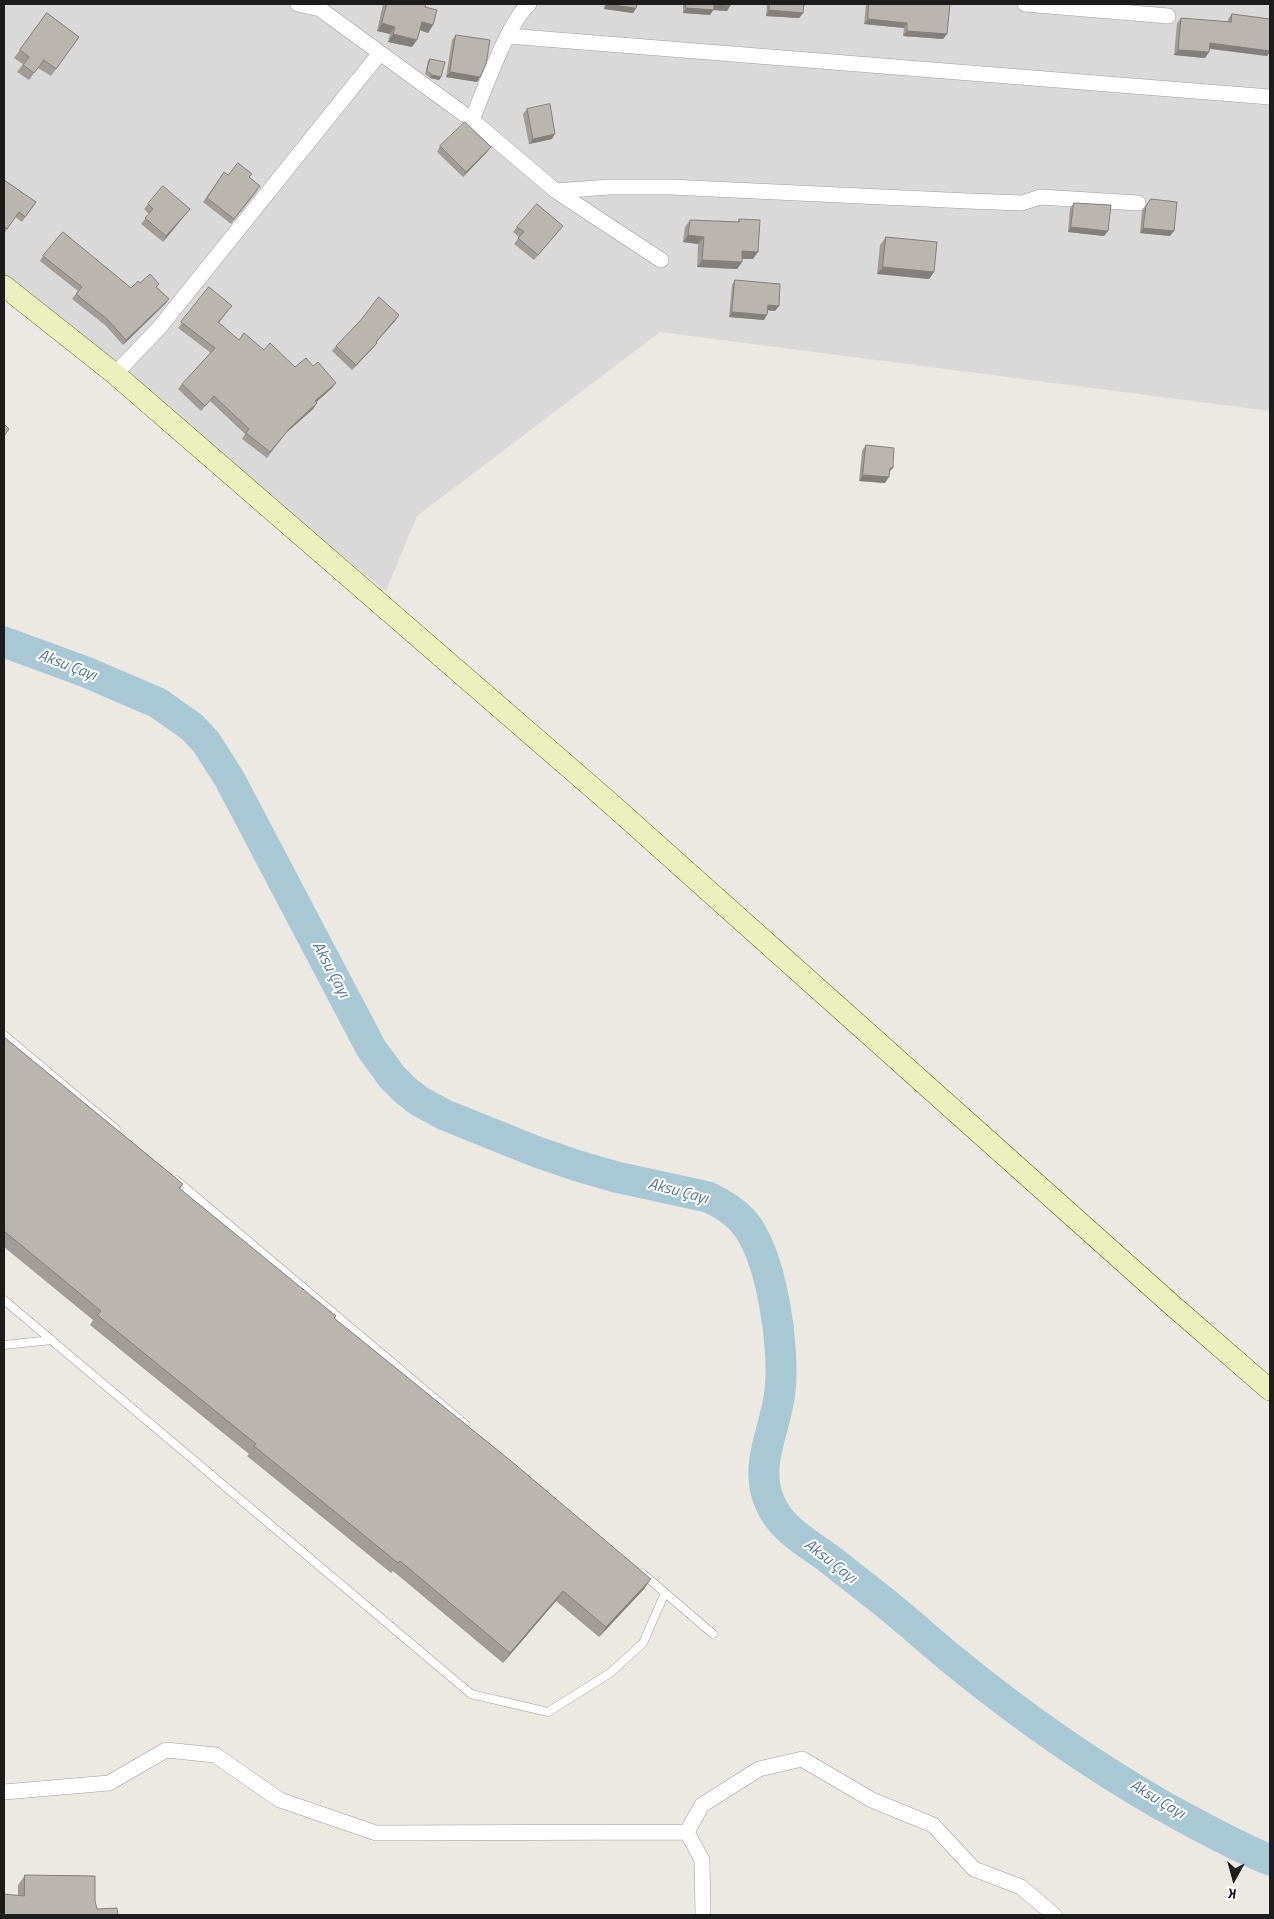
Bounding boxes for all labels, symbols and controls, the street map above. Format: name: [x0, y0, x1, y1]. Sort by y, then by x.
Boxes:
water label: Aksu Çayı: [35, 646, 99, 686]
water label: Aksu Çayı: [307, 939, 353, 1001]
water label: Aksu Çayı: [646, 1175, 710, 1209]
water label: Aksu Çayı: [800, 1536, 860, 1588]
water label: Aksu Çayı: [1126, 1776, 1188, 1824]
north arrow: [1209, 1854, 1259, 1904]
text: K: [1227, 1883, 1238, 1905]

